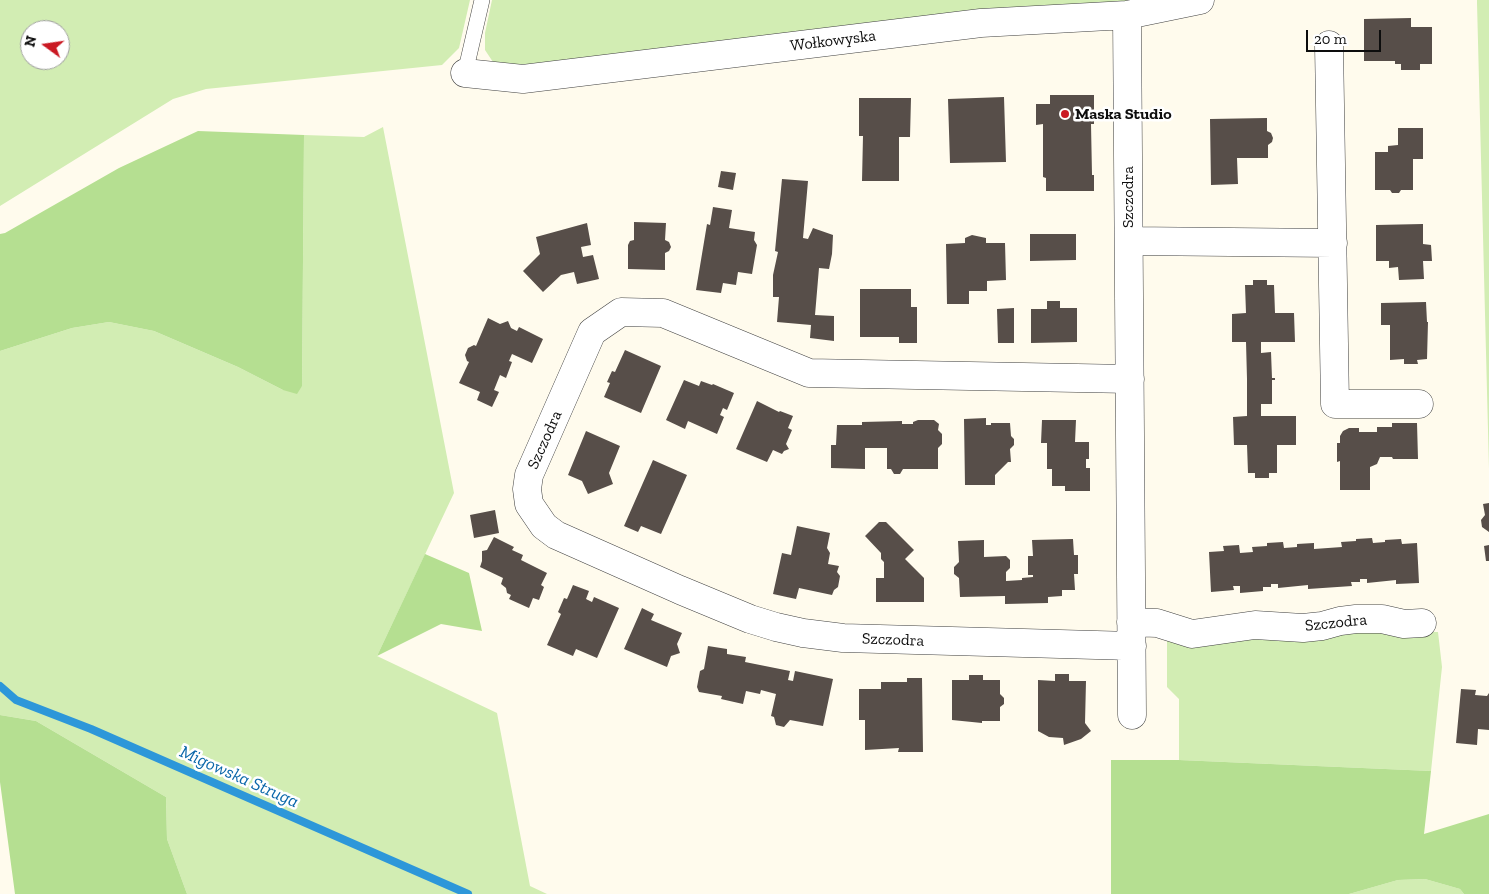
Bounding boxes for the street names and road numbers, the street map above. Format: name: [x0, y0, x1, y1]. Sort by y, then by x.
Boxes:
street label: Wołkowyska: [789, 26, 877, 56]
street label: Szczodra: [1118, 166, 1138, 228]
street label: Szczodra: [524, 408, 566, 472]
street label: Szczodra: [1304, 610, 1368, 636]
street label: Szczodra: [862, 629, 924, 651]

